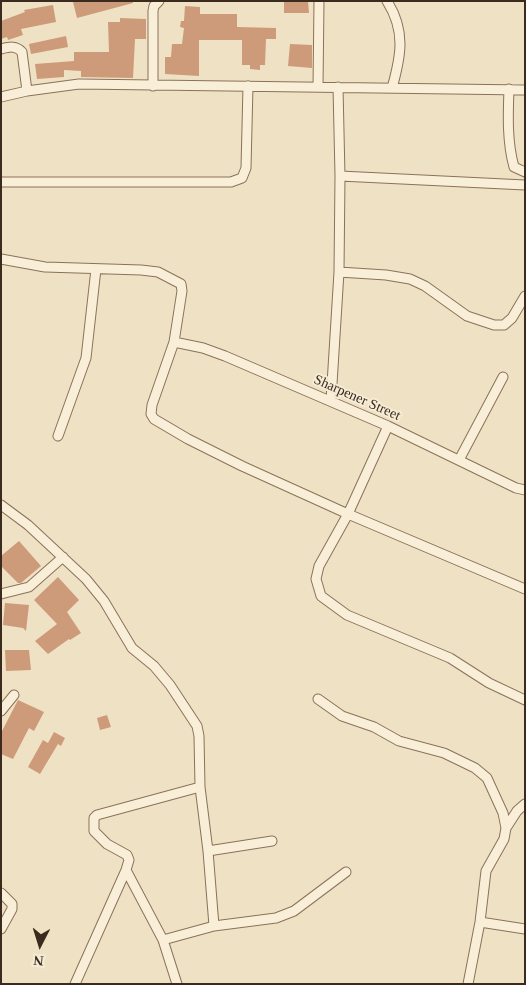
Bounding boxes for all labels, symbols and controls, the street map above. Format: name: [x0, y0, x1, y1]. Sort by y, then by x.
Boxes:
street label: Sharpener Street: [311, 371, 403, 425]
north arrow: [15, 920, 65, 970]
text: N: [33, 953, 44, 968]

